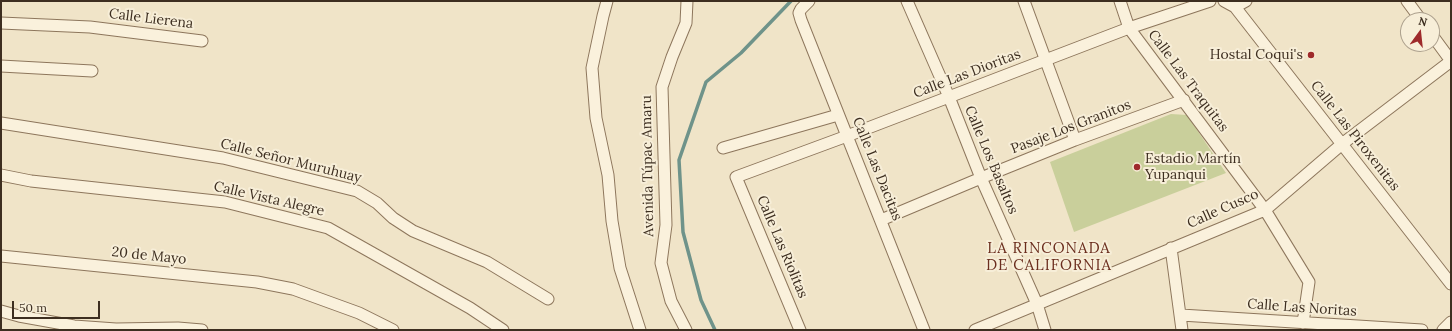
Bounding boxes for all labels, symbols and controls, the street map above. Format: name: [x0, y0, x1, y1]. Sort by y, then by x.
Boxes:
street label: Calle Lierena: [108, 5, 194, 33]
north arrow: [1400, 12, 1440, 52]
text: N: [1417, 14, 1429, 29]
street label: Calle Las Traquitas: [1144, 27, 1232, 135]
street label: Calle Las Dioritas: [911, 46, 1023, 102]
place label: Hostal Coqui's: [1210, 47, 1303, 63]
marker: Hostal Coqui's: [1306, 50, 1316, 60]
street label: Calle Las Piroxenitas: [1307, 78, 1403, 194]
street label: Avenida Túpac Amaru: [638, 95, 658, 237]
street label: Pasaje Los Granitos: [1009, 96, 1133, 158]
street label: Calle Los Basaltos: [961, 103, 1021, 217]
street label: Calle Las Dacitas: [849, 115, 905, 223]
street label: Calle Señor Muruhuay: [219, 135, 363, 187]
place label: Estadio Martín Yupanqui: [1145, 151, 1241, 184]
marker: Estadio Martín Yupanqui: [1132, 162, 1142, 172]
street label: Calle Vista Alegre: [212, 178, 326, 220]
street label: Calle Cusco: [1185, 186, 1261, 232]
street label: Calle Las Riolitas: [753, 193, 811, 301]
district label: LA RINCONADA DE CALIFORNIA: [986, 240, 1112, 275]
street label: 20 de Mayo: [111, 244, 187, 268]
scale bar: [14, 293, 102, 319]
street label: Calle Las Noritas: [1247, 296, 1357, 320]
text: 50 m: [19, 300, 47, 315]

